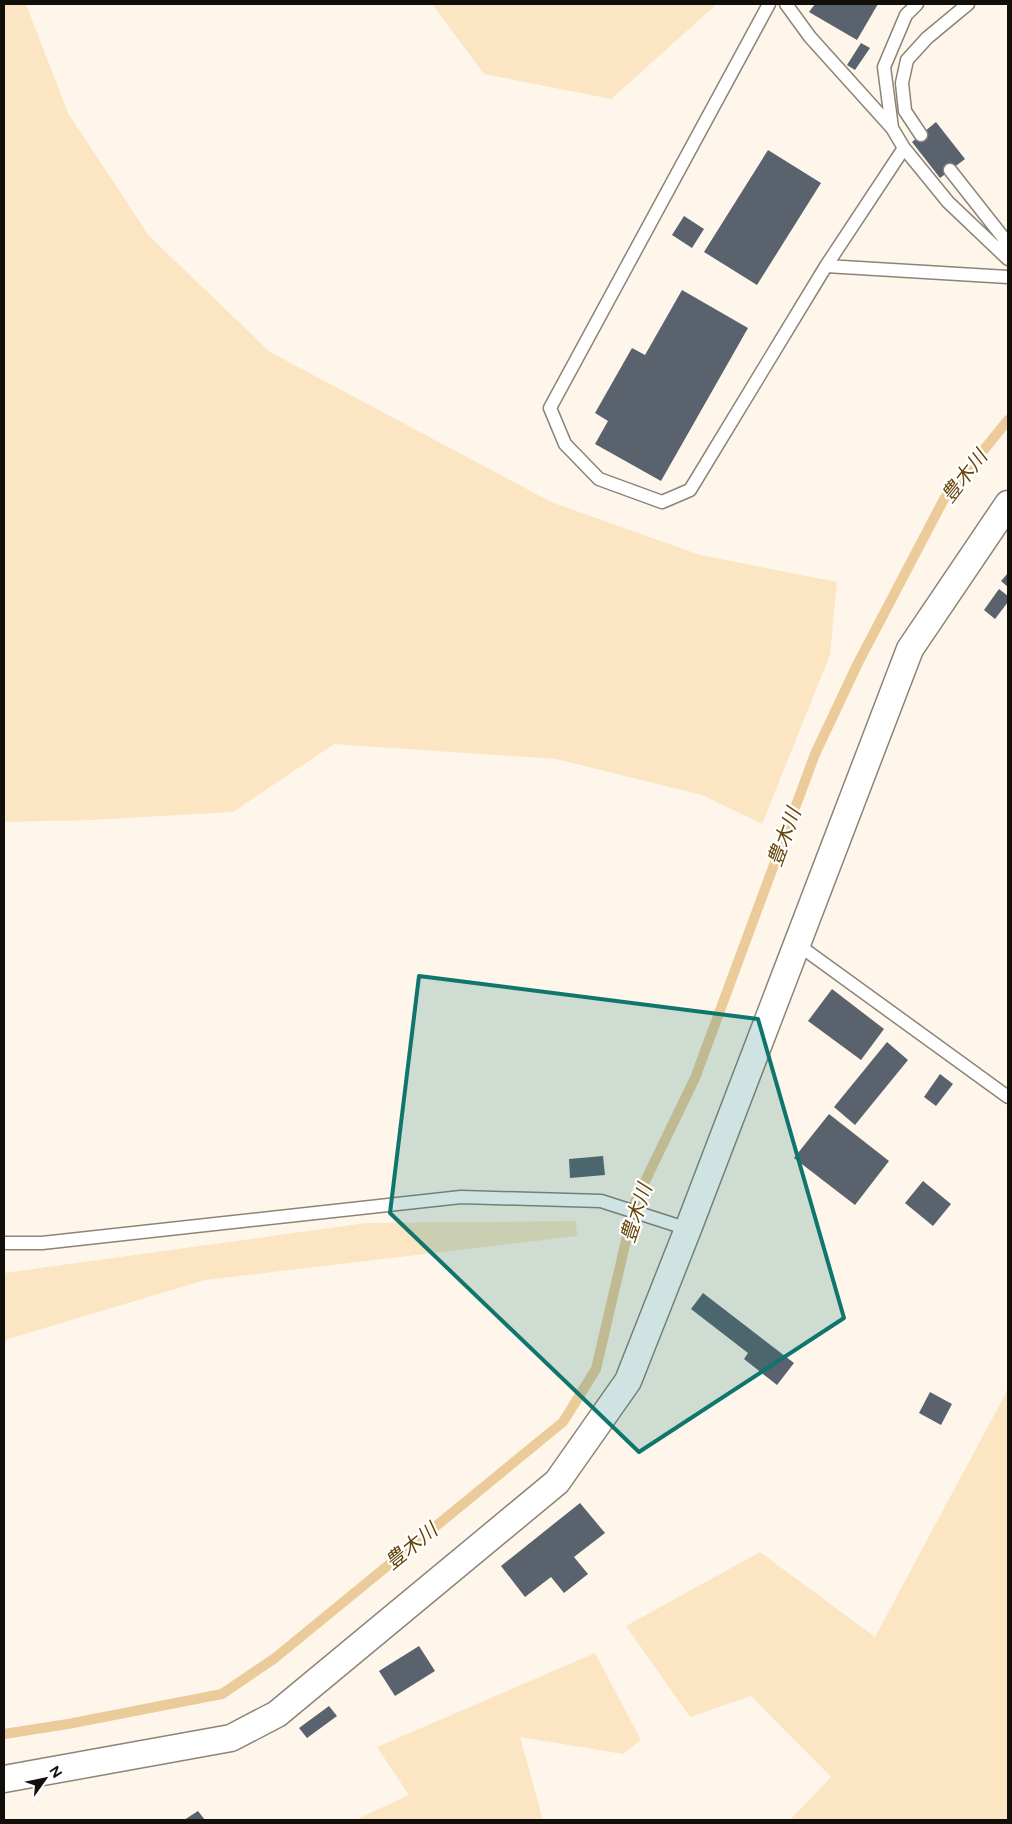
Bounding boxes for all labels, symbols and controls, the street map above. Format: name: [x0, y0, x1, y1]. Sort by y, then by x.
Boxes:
water label: 豊木川: [936, 443, 993, 507]
water label: 豊木川: [762, 803, 806, 869]
water label: 豊木川: [615, 1179, 657, 1245]
water label: 豊木川: [380, 1517, 443, 1574]
north arrow: [20, 1754, 70, 1804]
text: N: [45, 1763, 66, 1781]

